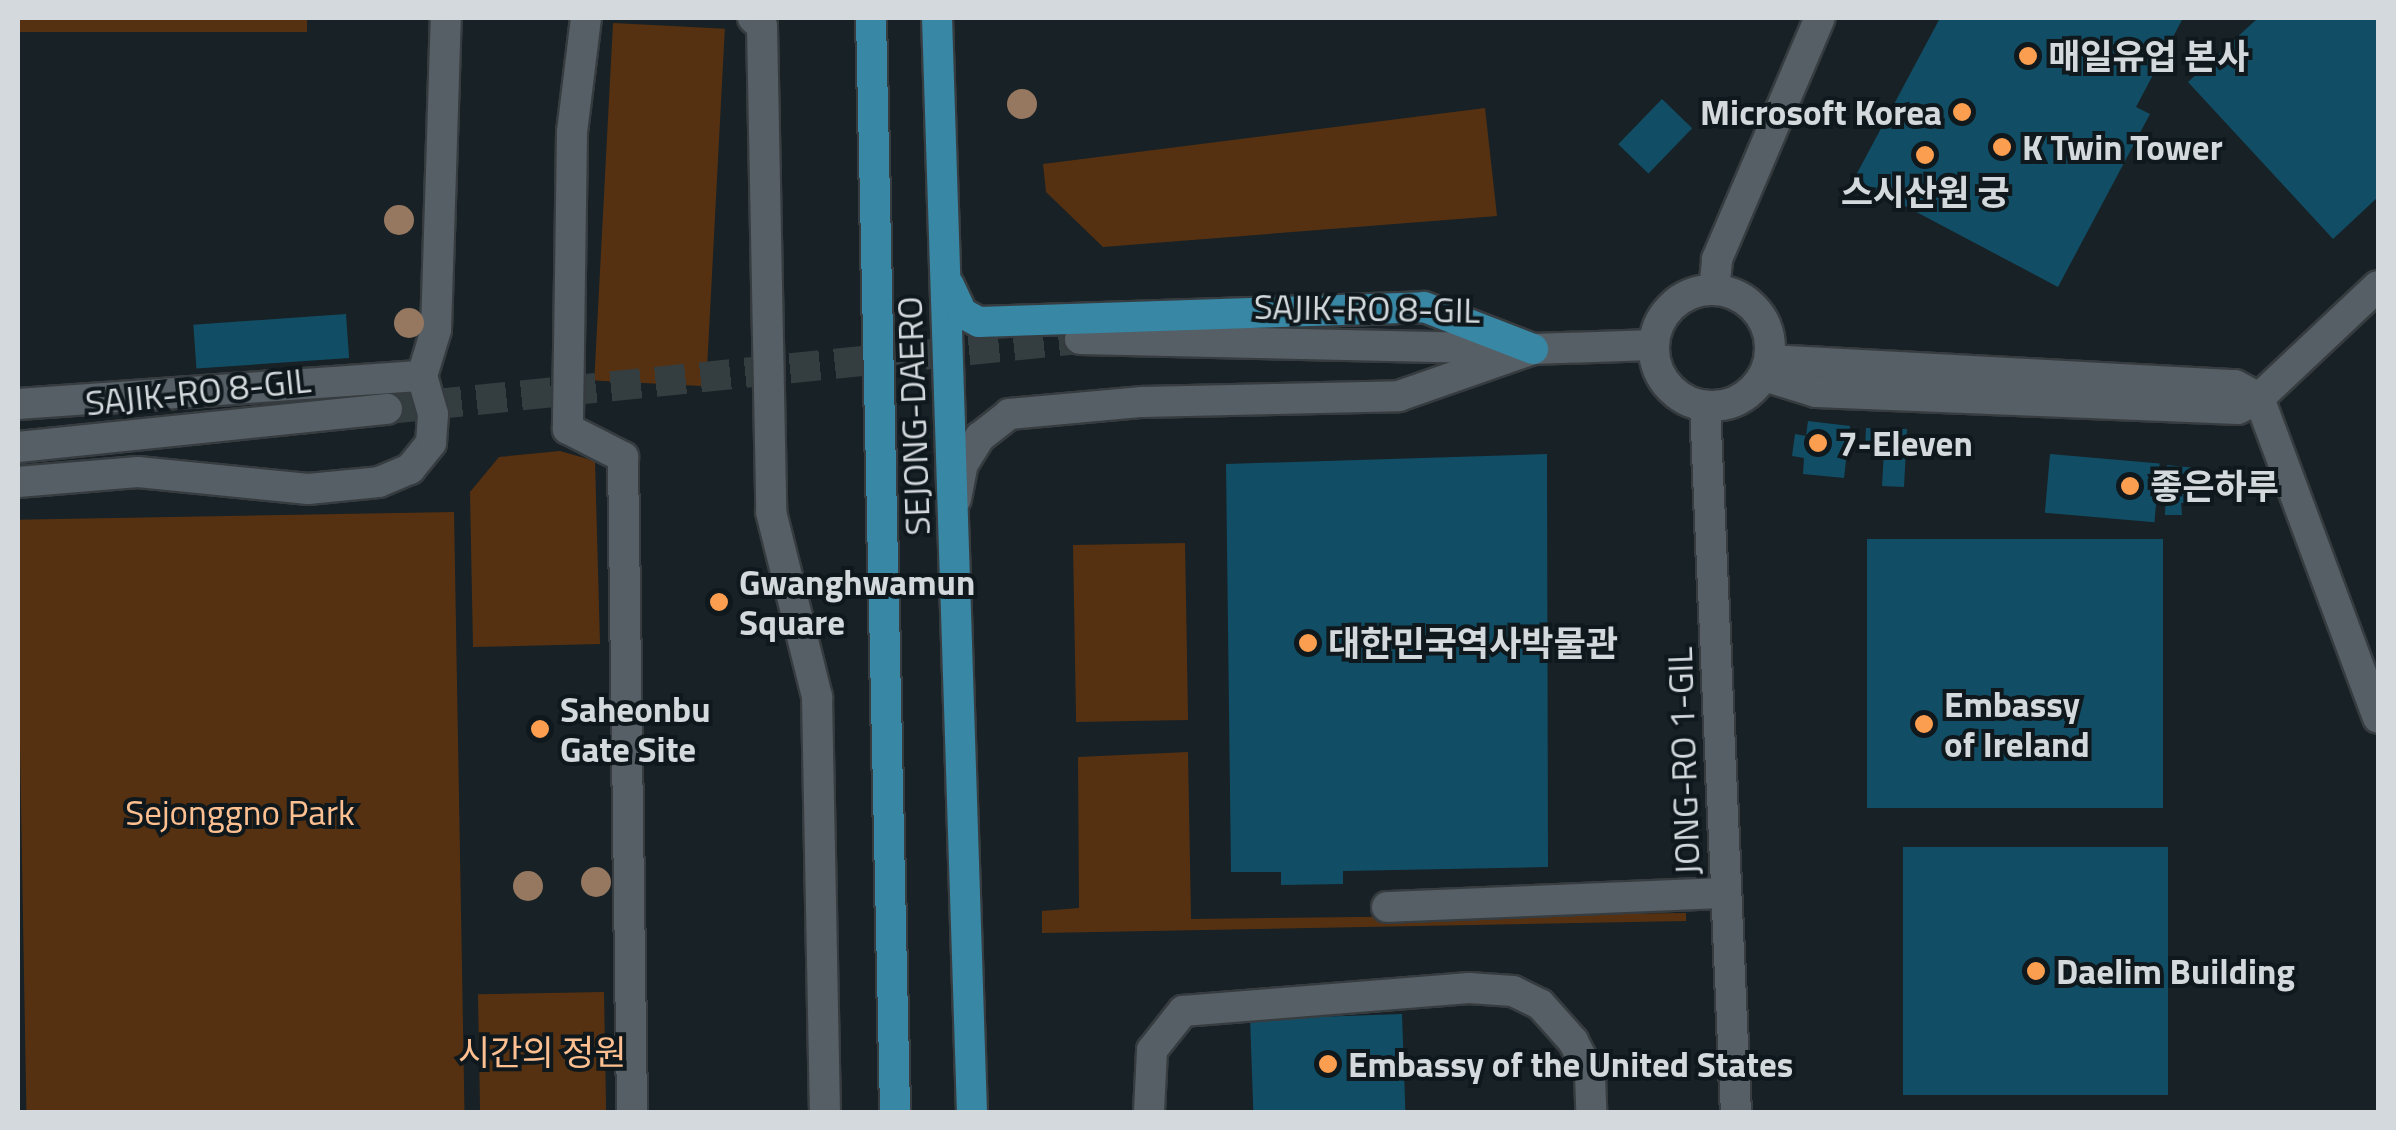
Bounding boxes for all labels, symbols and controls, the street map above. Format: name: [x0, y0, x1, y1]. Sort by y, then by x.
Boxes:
place label: 매일유업 본사: [2048, 35, 2249, 77]
marker: 매일유업 본사: [2017, 45, 2039, 67]
place label: Microsoft Korea: [1700, 91, 1942, 133]
marker: Microsoft Korea: [1951, 101, 1973, 123]
place label: K Twin Tower: [2022, 126, 2223, 168]
marker: K Twin Tower: [1991, 136, 2013, 158]
marker: 스시산원 궁: [1914, 144, 1936, 166]
place label: 스시산원 궁: [1841, 171, 2009, 213]
street label: SAJIK-RO 8-GIL: [1254, 285, 1480, 331]
street label: SEJONG-DAERO: [888, 296, 938, 536]
street label: SAJIK-RO 8-GIL: [83, 358, 313, 424]
place label: 7-Eleven: [1838, 422, 1973, 464]
marker: 7-Eleven: [1807, 432, 1829, 454]
place label: 좋은하루: [2150, 465, 2279, 507]
marker: 좋은하루: [2119, 475, 2141, 497]
place label: Gwanghwamun Square: [739, 561, 975, 643]
marker: Gwanghwamun Square: [708, 591, 730, 613]
place label: 대한민국역사박물관: [1328, 622, 1618, 664]
marker: 대한민국역사박물관: [1297, 632, 1319, 654]
street label: JONG-RO 1-GIL: [1658, 646, 1708, 876]
place label: Embassy of Ireland: [1944, 683, 2090, 765]
place label: Saheonbu Gate Site: [560, 688, 710, 770]
marker: Embassy of Ireland: [1913, 713, 1935, 735]
marker: Saheonbu Gate Site: [529, 718, 551, 740]
park label: Sejonggno Park: [125, 791, 355, 833]
place label: Daelim Building: [2056, 950, 2295, 992]
marker: Daelim Building: [2025, 960, 2047, 982]
park label: 시간의 정원: [458, 1031, 626, 1073]
place label: Embassy of the United States: [1348, 1043, 1793, 1085]
marker: Embassy of the United States: [1317, 1053, 1339, 1075]

